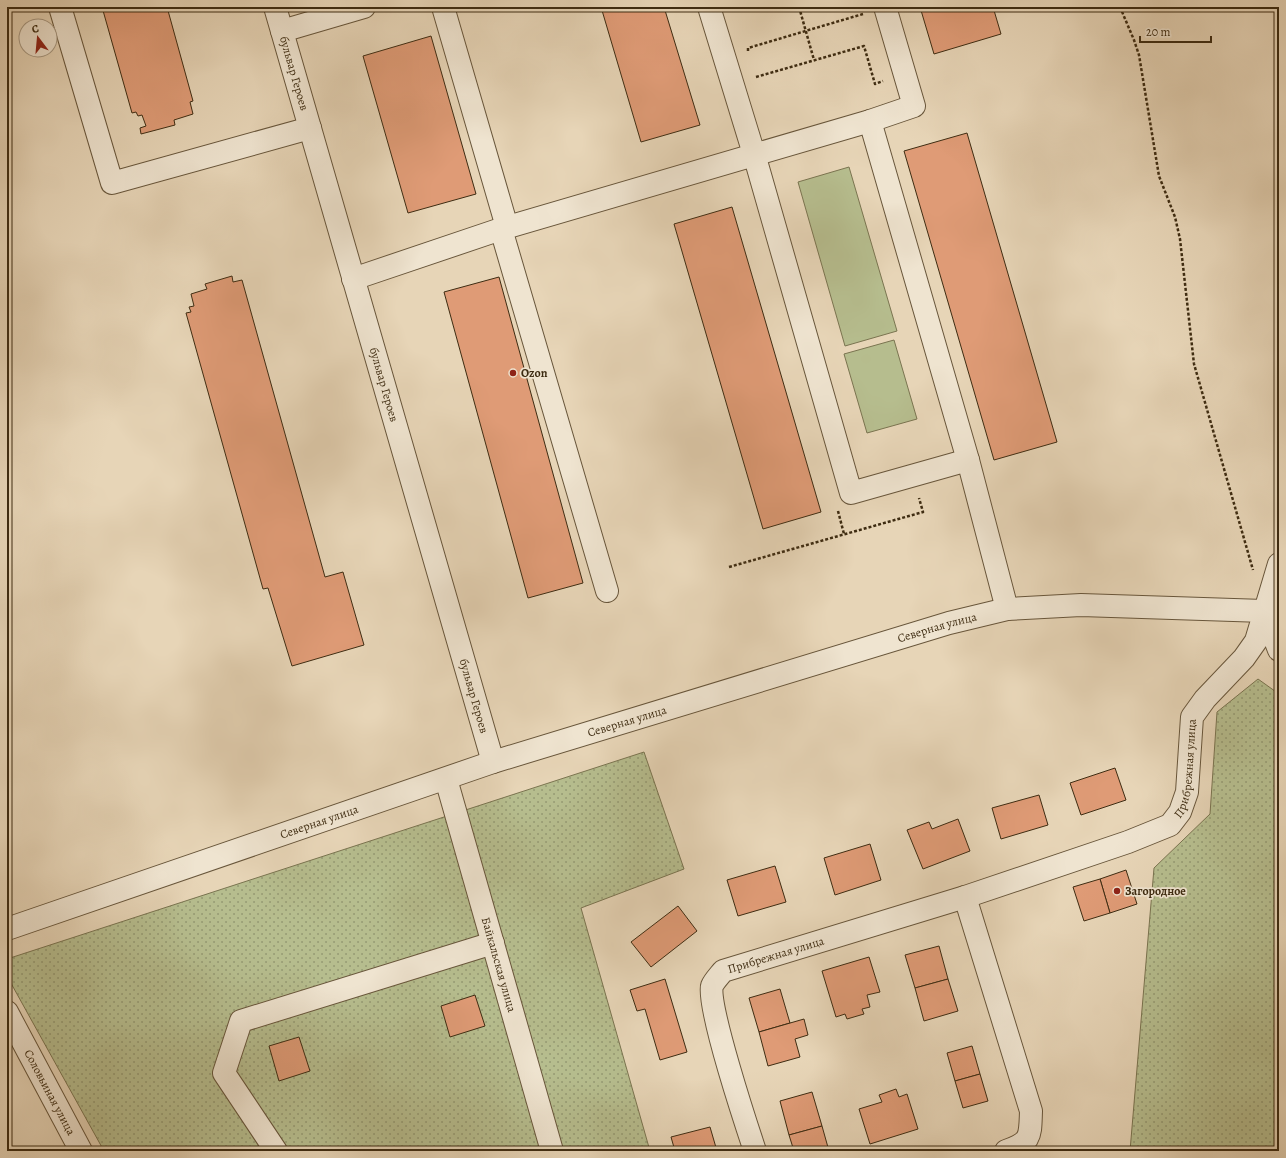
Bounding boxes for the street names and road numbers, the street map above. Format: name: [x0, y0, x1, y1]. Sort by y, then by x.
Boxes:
street label: бульвар Героев: [276, 34, 313, 113]
street label: бульвар Героев: [366, 345, 402, 424]
street label: Северная улица: [896, 608, 979, 646]
street label: бульвар Героев: [456, 657, 492, 735]
street label: Северная улица: [586, 701, 669, 741]
street label: Прибрежная улица: [1170, 718, 1200, 821]
street label: Северная улица: [278, 801, 361, 843]
street label: Байкальская улица: [478, 915, 520, 1014]
street label: Прибрежная улица: [726, 932, 826, 977]
street label: Соловьиная улица: [20, 1047, 79, 1138]

